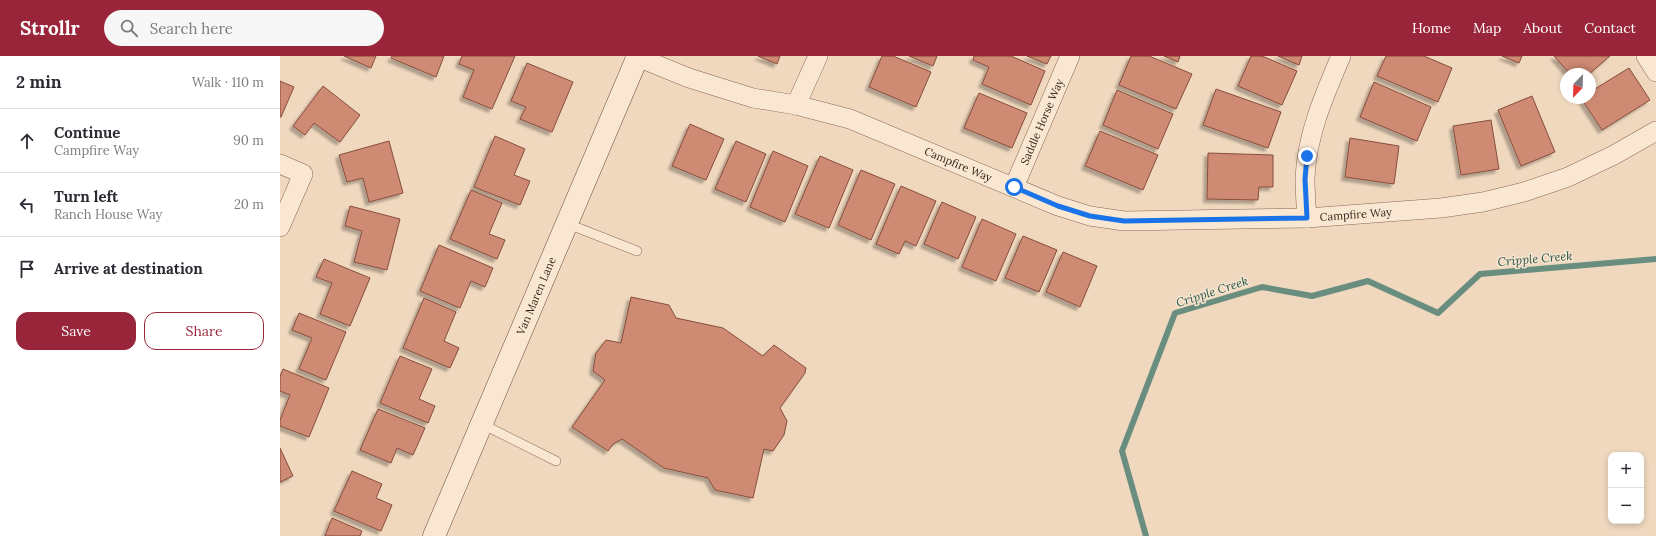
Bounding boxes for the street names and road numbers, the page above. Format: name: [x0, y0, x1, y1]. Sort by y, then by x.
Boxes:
street label: Saddle Horse Way: [1017, 76, 1067, 167]
street label: Campfire Way: [922, 144, 994, 185]
street label: Campfire Way: [1319, 205, 1392, 224]
street label: Van Maren Lane: [513, 255, 559, 338]

